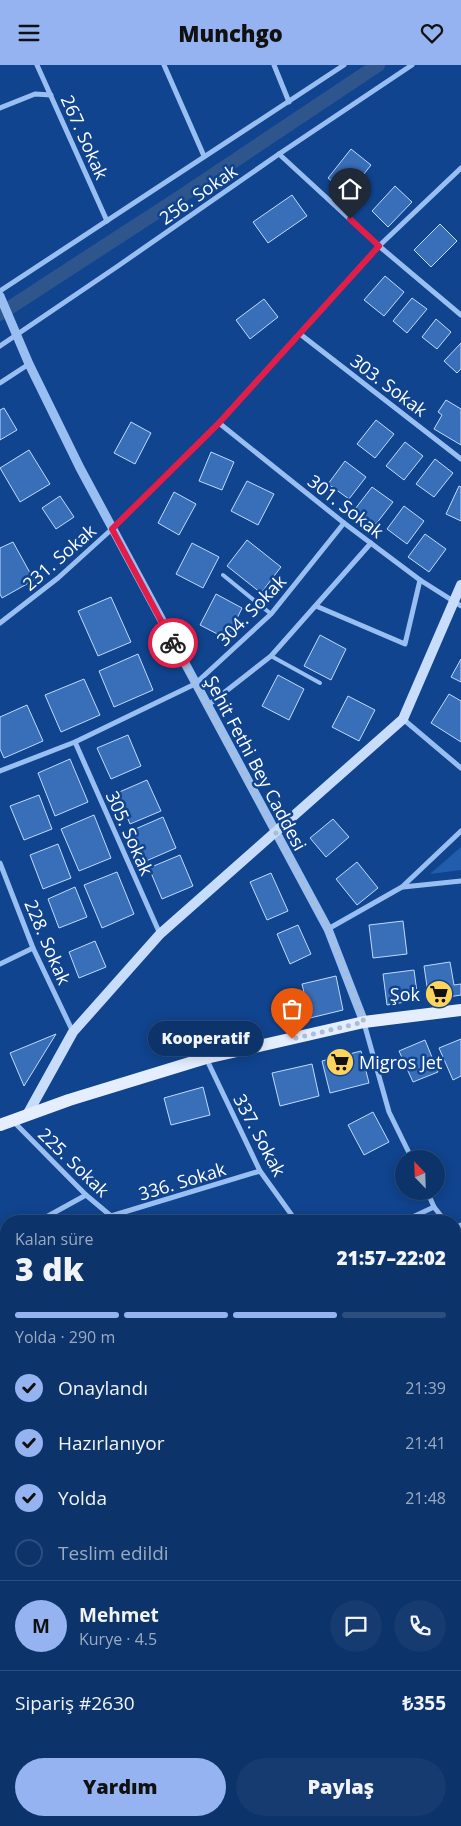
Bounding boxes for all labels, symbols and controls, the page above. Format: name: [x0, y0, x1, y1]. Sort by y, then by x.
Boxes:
text: Munchgo: [178, 18, 283, 48]
icon: menu: [15, 19, 43, 47]
icon: heart: [418, 19, 446, 47]
street label: 267. Sokak: [56, 91, 114, 183]
street label: 256. Sokak: [154, 158, 242, 230]
pin: [329, 168, 371, 219]
icon: home: [336, 175, 364, 203]
street label: 303. Sokak: [346, 348, 433, 422]
street label: 301. Sokak: [303, 469, 389, 543]
street label: 231. Sokak: [17, 518, 101, 596]
street label: 304. Sokak: [211, 569, 291, 651]
courier: [148, 618, 198, 668]
icon: bike: [159, 629, 187, 657]
street label: Şehit Fethi Bey Caddesi: [200, 671, 312, 855]
street label: 305. Sokak: [101, 787, 159, 879]
street label: 228. Sokak: [19, 896, 77, 989]
supermarket icon: Şok: [424, 979, 454, 1009]
place label: Şok: [390, 982, 421, 1006]
pin: [271, 988, 313, 1039]
icon: bag: [278, 995, 306, 1023]
callout: Kooperatif: [147, 1021, 262, 1057]
text: Kooperatif: [161, 1027, 250, 1049]
supermarket icon: Migros Jet: [325, 1047, 355, 1077]
place label: Migros Jet: [359, 1050, 442, 1074]
street label: 337. Sokak: [228, 1090, 292, 1181]
street label: 225. Sokak: [33, 1122, 115, 1202]
north arrow: [395, 1150, 445, 1200]
map controls: [395, 1150, 445, 1200]
street label: 336. Sokak: [136, 1156, 229, 1206]
text: Kalan süre: [15, 1228, 94, 1250]
text: 21:57–22:02: [336, 1245, 446, 1271]
text: 3 dk: [15, 1247, 84, 1290]
text: Yolda · 290 m: [15, 1326, 115, 1348]
icon: check: [15, 1374, 43, 1402]
text: Onaylandı: [58, 1375, 148, 1401]
text: 21:39: [405, 1377, 446, 1399]
icon: check: [15, 1429, 43, 1457]
text: Hazırlanıyor: [58, 1430, 165, 1456]
text: 21:41: [405, 1432, 446, 1454]
icon: check: [15, 1484, 43, 1512]
text: Yolda: [58, 1485, 107, 1511]
text: 21:48: [405, 1487, 446, 1509]
text: Teslim edildi: [58, 1540, 169, 1566]
button: chat: [330, 1600, 382, 1652]
button: phone: [394, 1600, 446, 1652]
text: Mehmet: [79, 1602, 159, 1628]
text: M: [32, 1613, 50, 1639]
text: Kurye · 4.5: [79, 1628, 157, 1650]
text: Sipariş #2630: [15, 1690, 135, 1716]
text: ₺355: [403, 1690, 446, 1716]
button: Yardım: [15, 1758, 226, 1816]
button: Paylaş: [236, 1758, 446, 1816]

